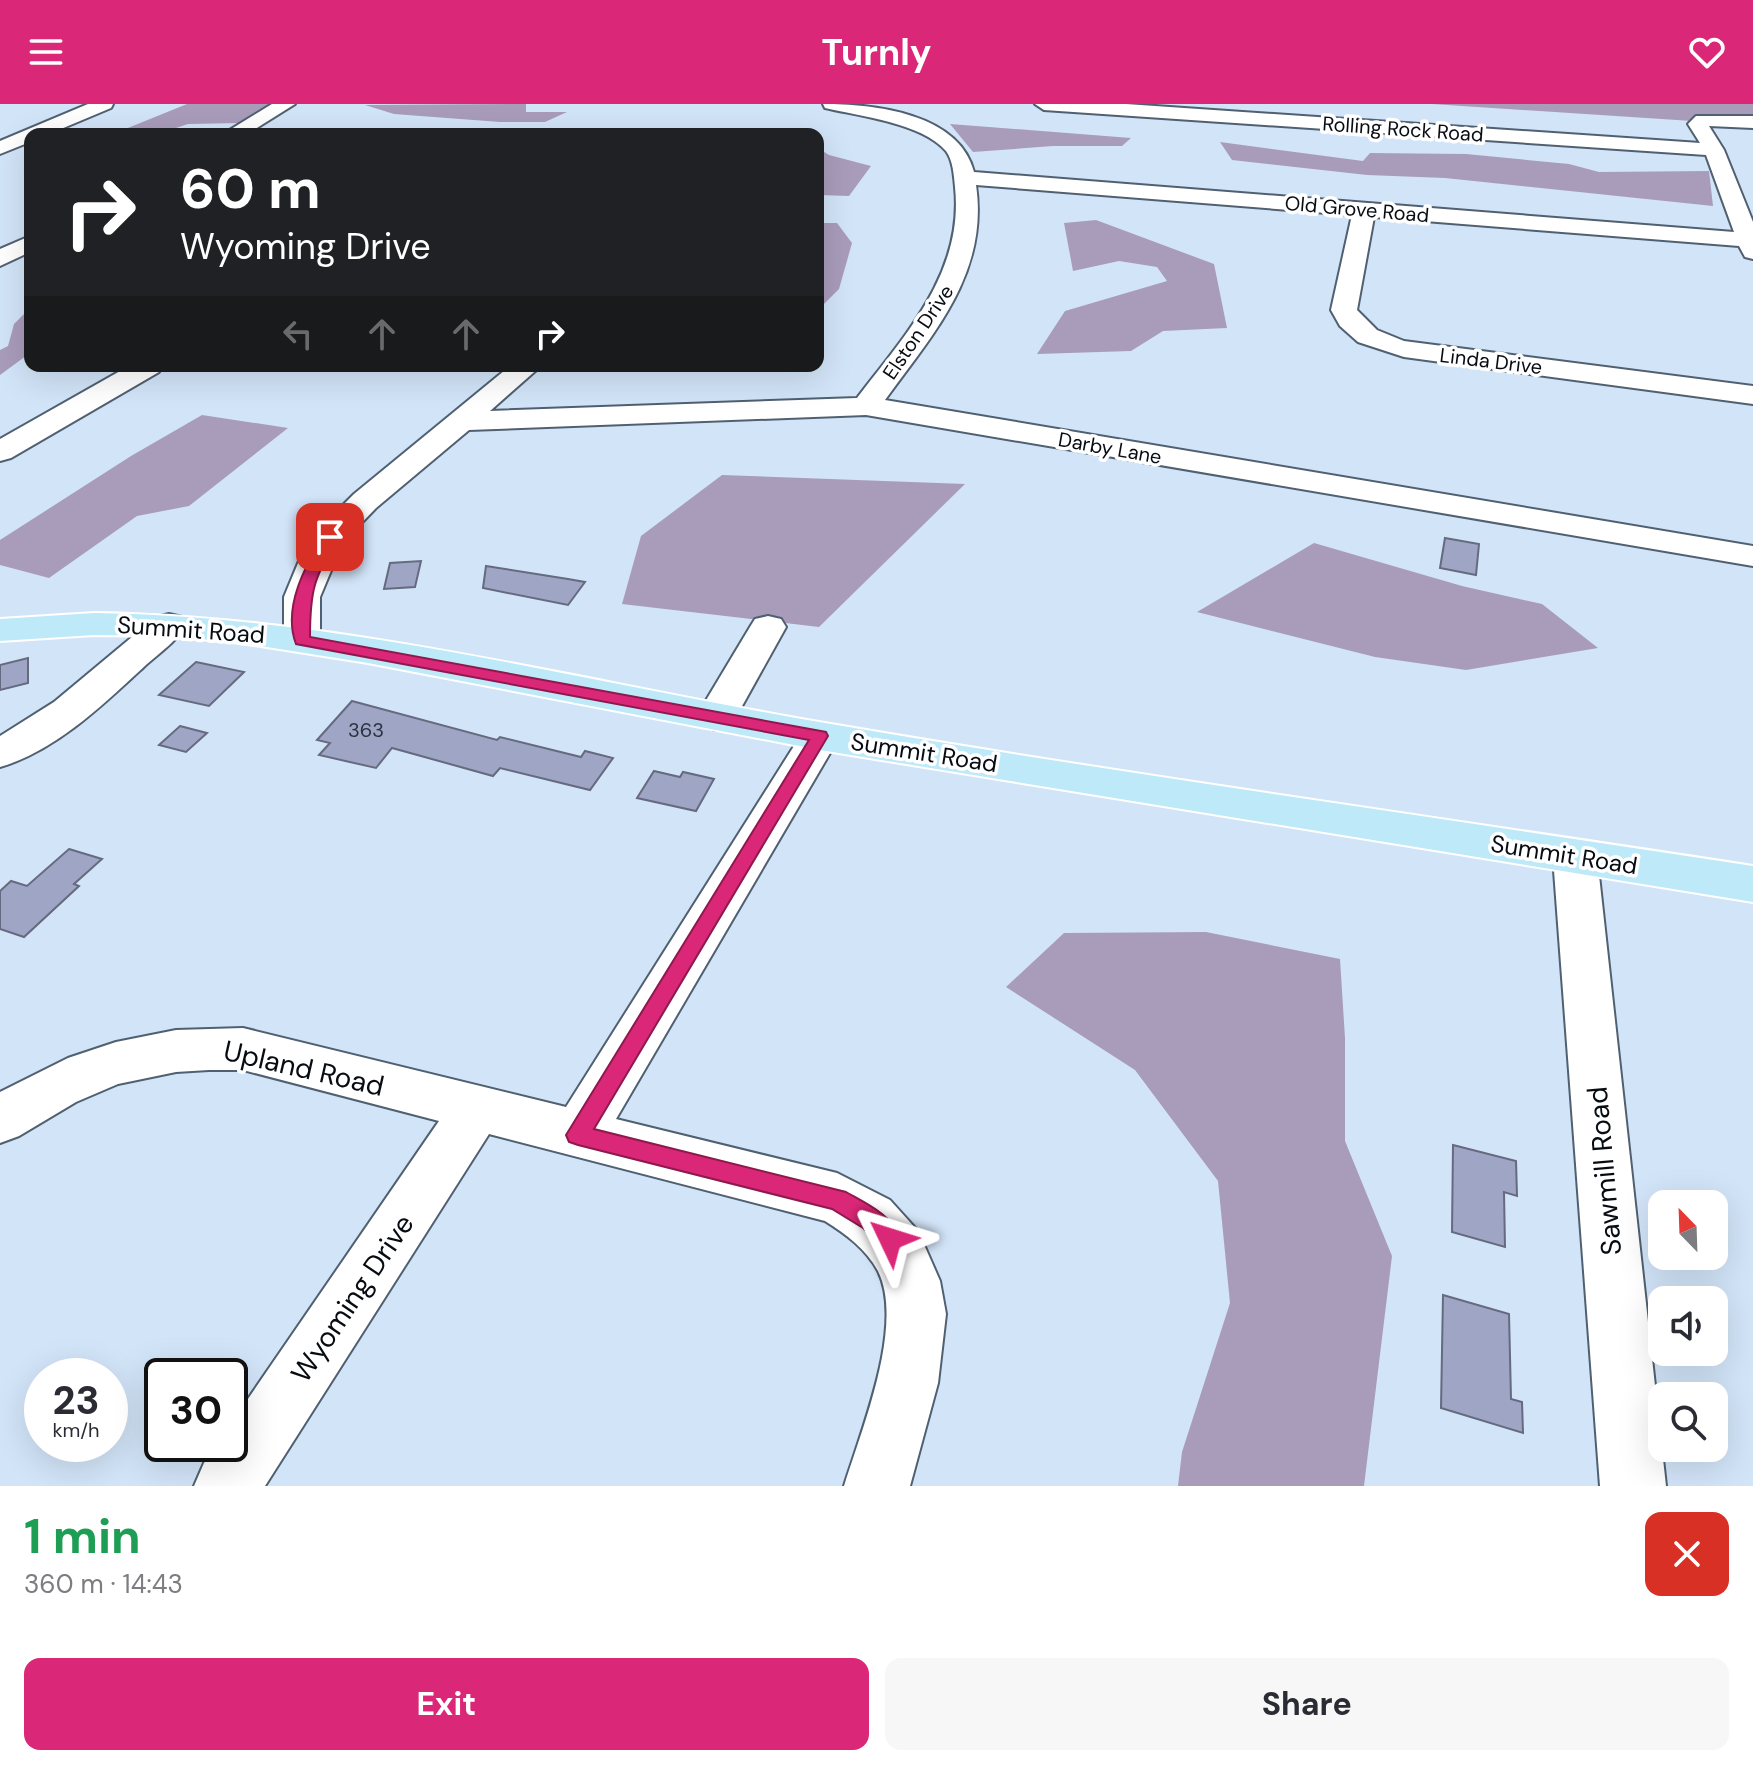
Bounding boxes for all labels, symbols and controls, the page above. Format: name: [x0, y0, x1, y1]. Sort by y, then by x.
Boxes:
text: Turnly: [821, 29, 932, 76]
icon: menu: [24, 30, 68, 74]
icon: heart: [1685, 30, 1729, 74]
street label: Rolling Rock Road: [1322, 110, 1484, 148]
text: 60 m: [180, 152, 321, 225]
icon: right: [48, 160, 152, 264]
street label: Old Grove Road: [1284, 190, 1430, 228]
text: Wyoming Drive: [180, 223, 431, 270]
street label: Elston Drive: [877, 280, 959, 384]
icon: left: [276, 312, 320, 356]
icon: ahead: [360, 312, 404, 356]
icon: ahead: [444, 312, 488, 356]
icon: right: [528, 312, 572, 356]
street label: Linda Drive: [1438, 342, 1544, 380]
street label: Darby Lane: [1056, 426, 1164, 470]
pin: [296, 503, 364, 571]
icon: arrive: [308, 515, 352, 559]
street label: Summit Road: [116, 609, 266, 650]
house number: 363: [348, 717, 384, 743]
street label: Summit Road: [849, 726, 1000, 779]
street label: Summit Road: [1489, 828, 1640, 881]
street label: Upland Road: [220, 1032, 388, 1105]
street label: Sawmill Road: [1579, 1085, 1630, 1257]
north arrow: [1648, 1190, 1728, 1270]
map controls: [1648, 1190, 1728, 1462]
position arrow: [848, 1197, 932, 1281]
street label: Wyoming Drive: [283, 1207, 422, 1389]
button: sound: [1648, 1286, 1728, 1366]
speed limit sign: 30: [144, 1358, 248, 1462]
text: 23: [52, 1374, 100, 1426]
button: search: [1648, 1382, 1728, 1462]
text: km/h: [52, 1417, 100, 1443]
text: 1 min: [24, 1505, 141, 1568]
button: close: [1645, 1512, 1729, 1596]
text: 360 m · 14:43: [24, 1567, 183, 1601]
button: Exit: [24, 1658, 869, 1750]
button: Share: [885, 1658, 1729, 1750]

